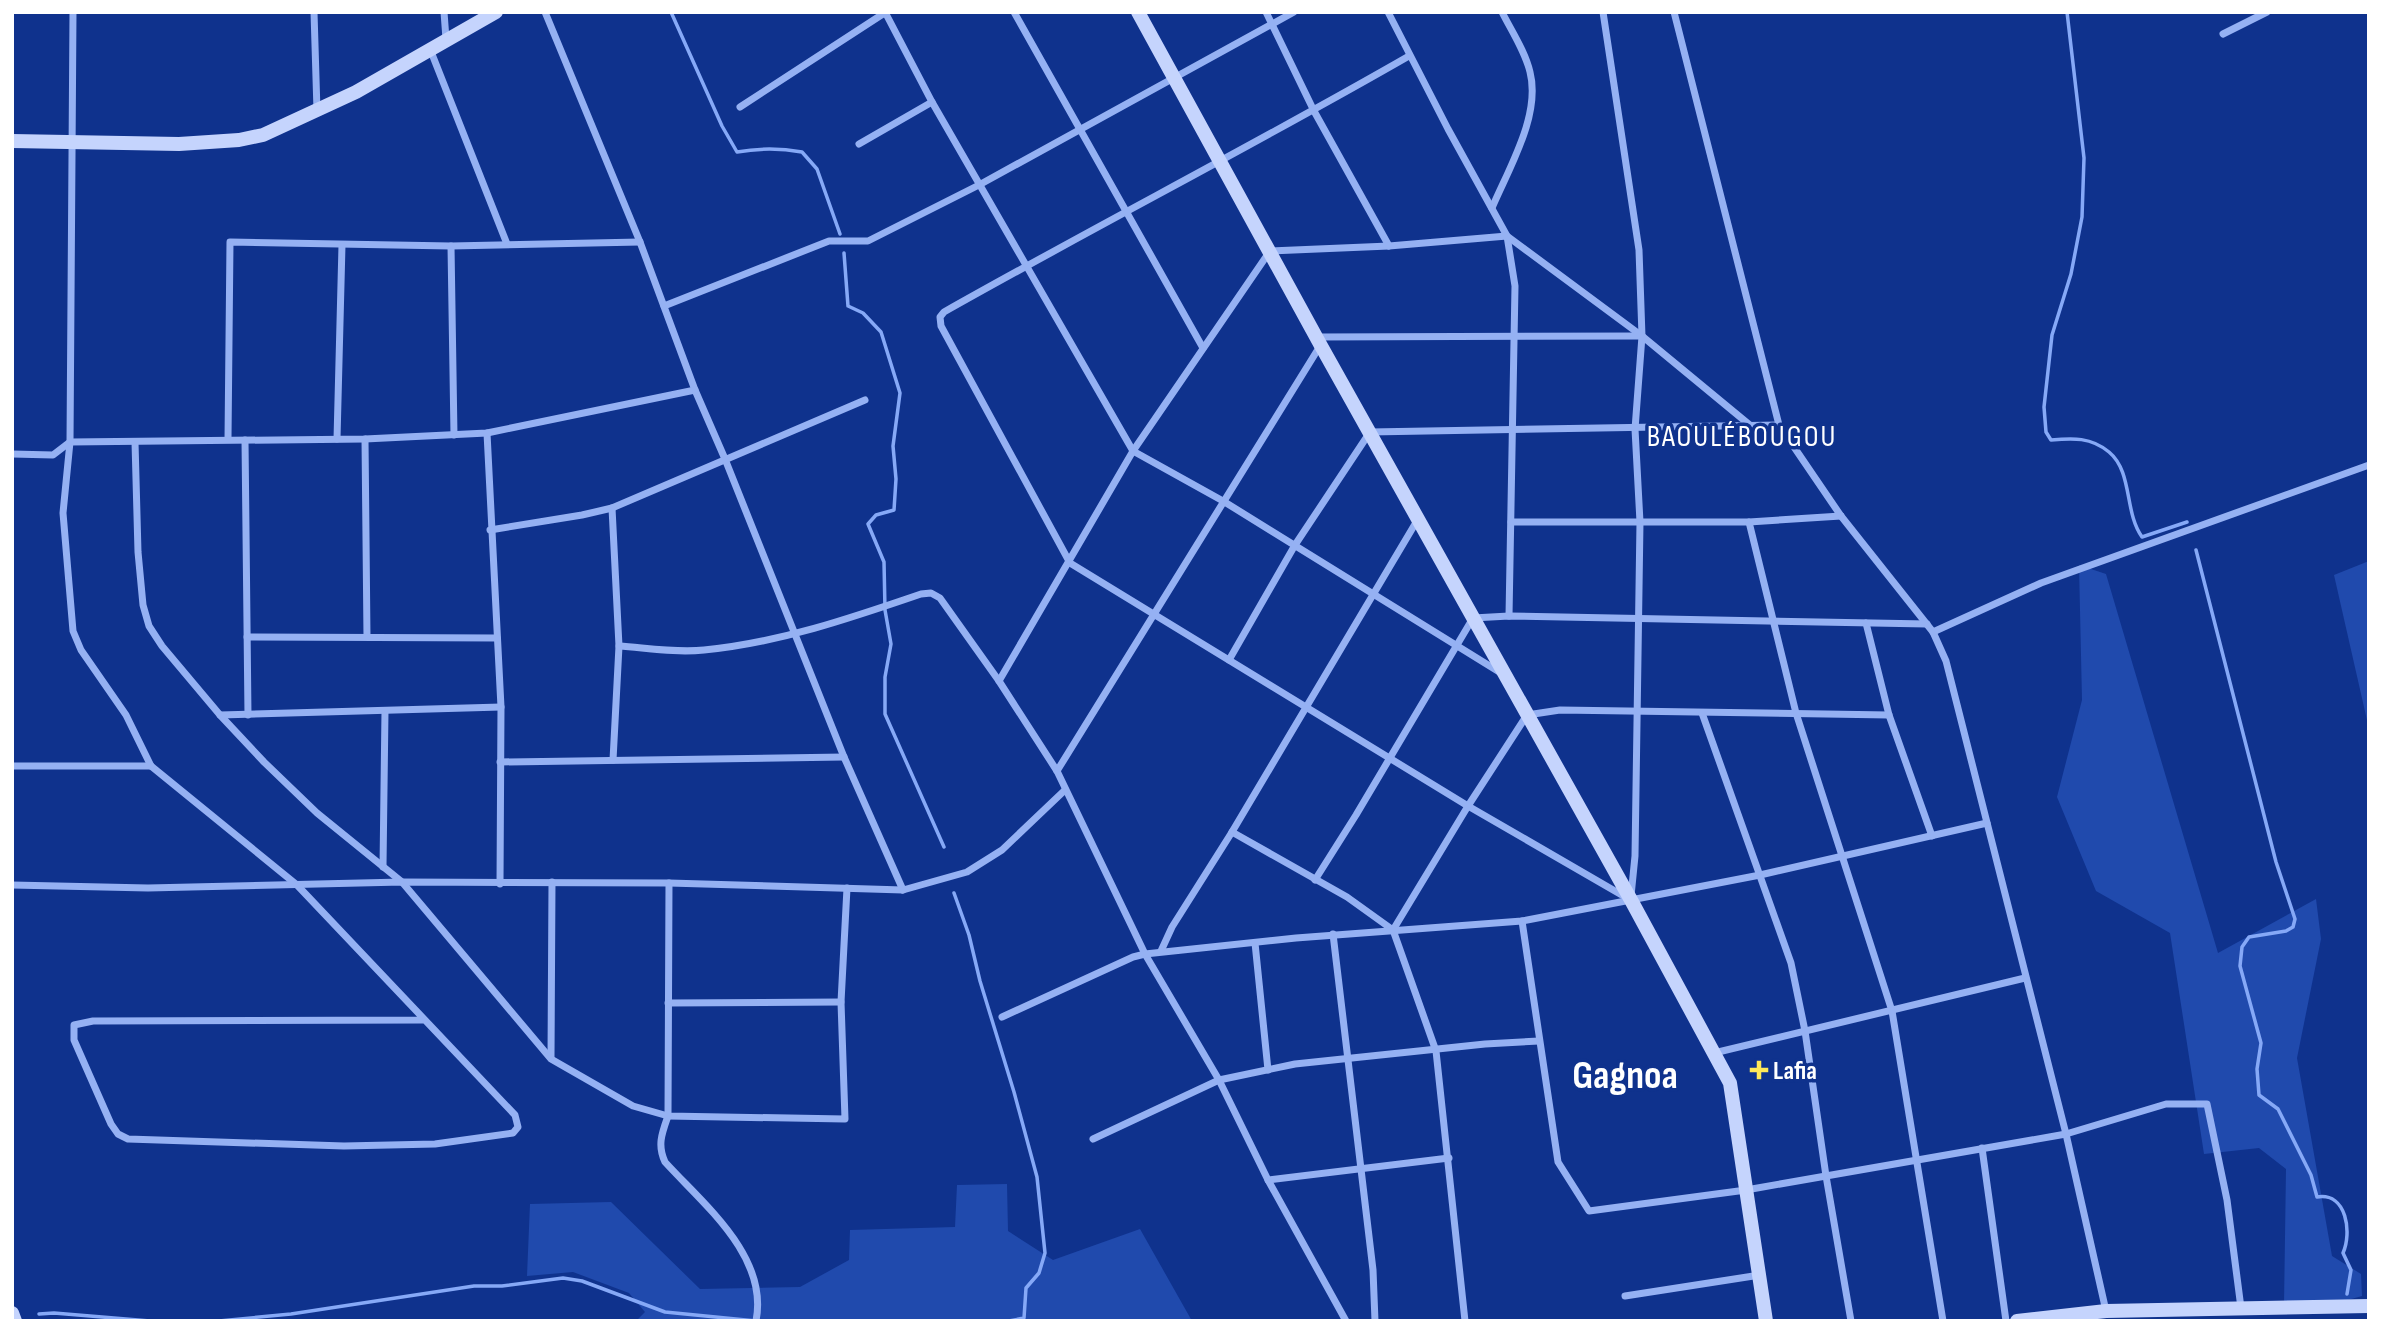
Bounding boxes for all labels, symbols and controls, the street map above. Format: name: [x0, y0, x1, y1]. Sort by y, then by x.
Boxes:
district label: BAOULÉBOUGOU: [1647, 419, 1837, 455]
district label: Gagnoa: [1572, 1052, 1678, 1100]
place label: Lafia: [1773, 1056, 1817, 1087]
marker: Lafia: [1751, 1062, 1767, 1078]

